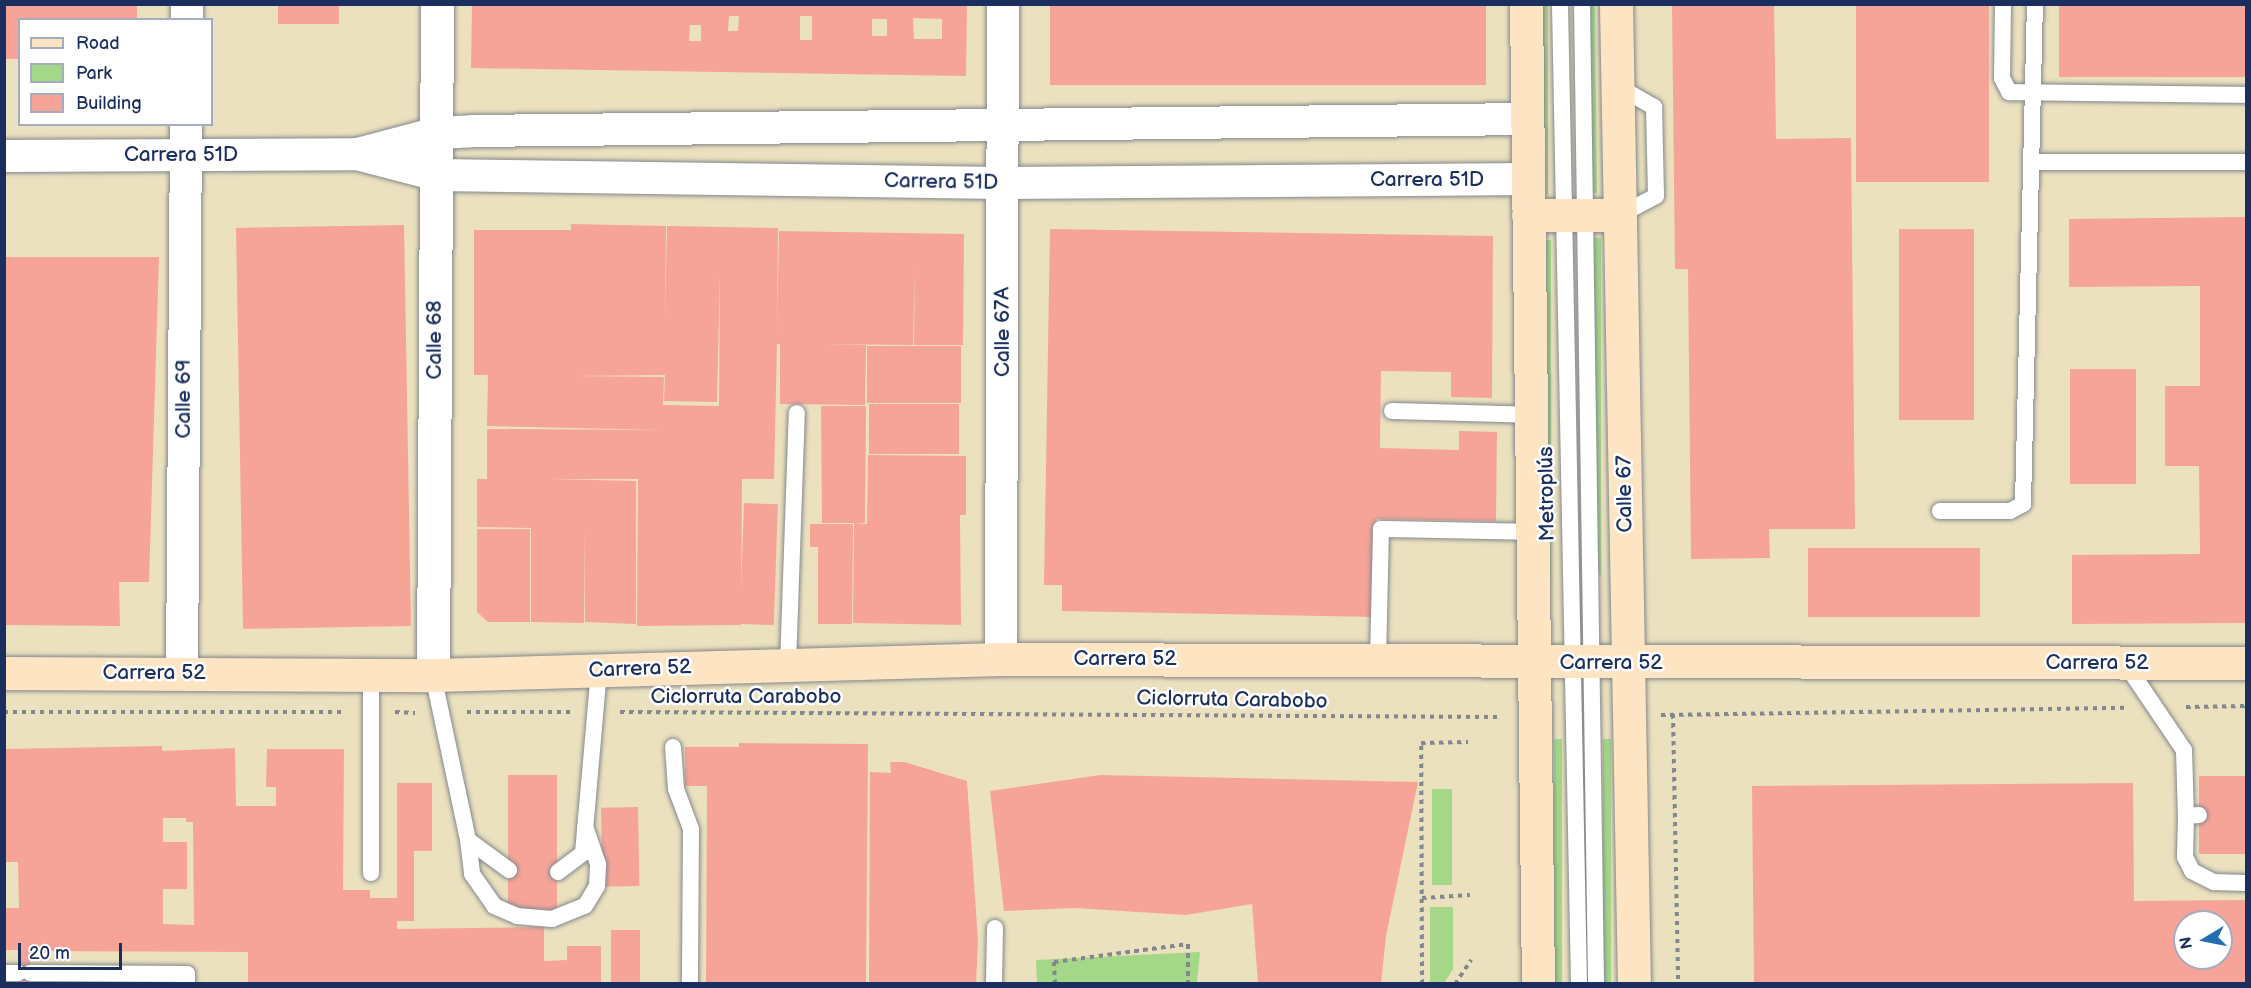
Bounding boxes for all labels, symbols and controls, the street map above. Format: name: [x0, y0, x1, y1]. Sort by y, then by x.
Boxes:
legend: [18, 18, 213, 126]
text: Road: [76, 33, 120, 54]
text: Park: [76, 63, 112, 84]
text: Building: [76, 93, 142, 114]
street label: Carrera 51D: [124, 142, 238, 168]
street label: Carrera 51D: [1370, 167, 1484, 193]
street label: Carrera 51D: [884, 168, 998, 196]
street label: Calle 67A: [990, 287, 1016, 377]
street label: Calle 68: [422, 300, 448, 380]
street label: Calle 69: [171, 359, 197, 439]
street label: Metroplús: [1534, 446, 1560, 542]
street label: Calle 67: [1612, 455, 1638, 533]
street label: Carrera 52: [1073, 646, 1177, 672]
street label: Carrera 52: [1559, 650, 1663, 676]
street label: Carrera 52: [2045, 650, 2149, 676]
street label: Carrera 52: [588, 655, 692, 683]
street label: Carrera 52: [102, 660, 206, 686]
street label: Ciclorruta Carabobo: [650, 684, 842, 710]
street label: Ciclorruta Carabobo: [1136, 686, 1328, 714]
north arrow: [2173, 910, 2233, 970]
scale bar: [21, 931, 124, 969]
text: N: [2176, 935, 2197, 950]
text: 20 m: [29, 943, 70, 964]

